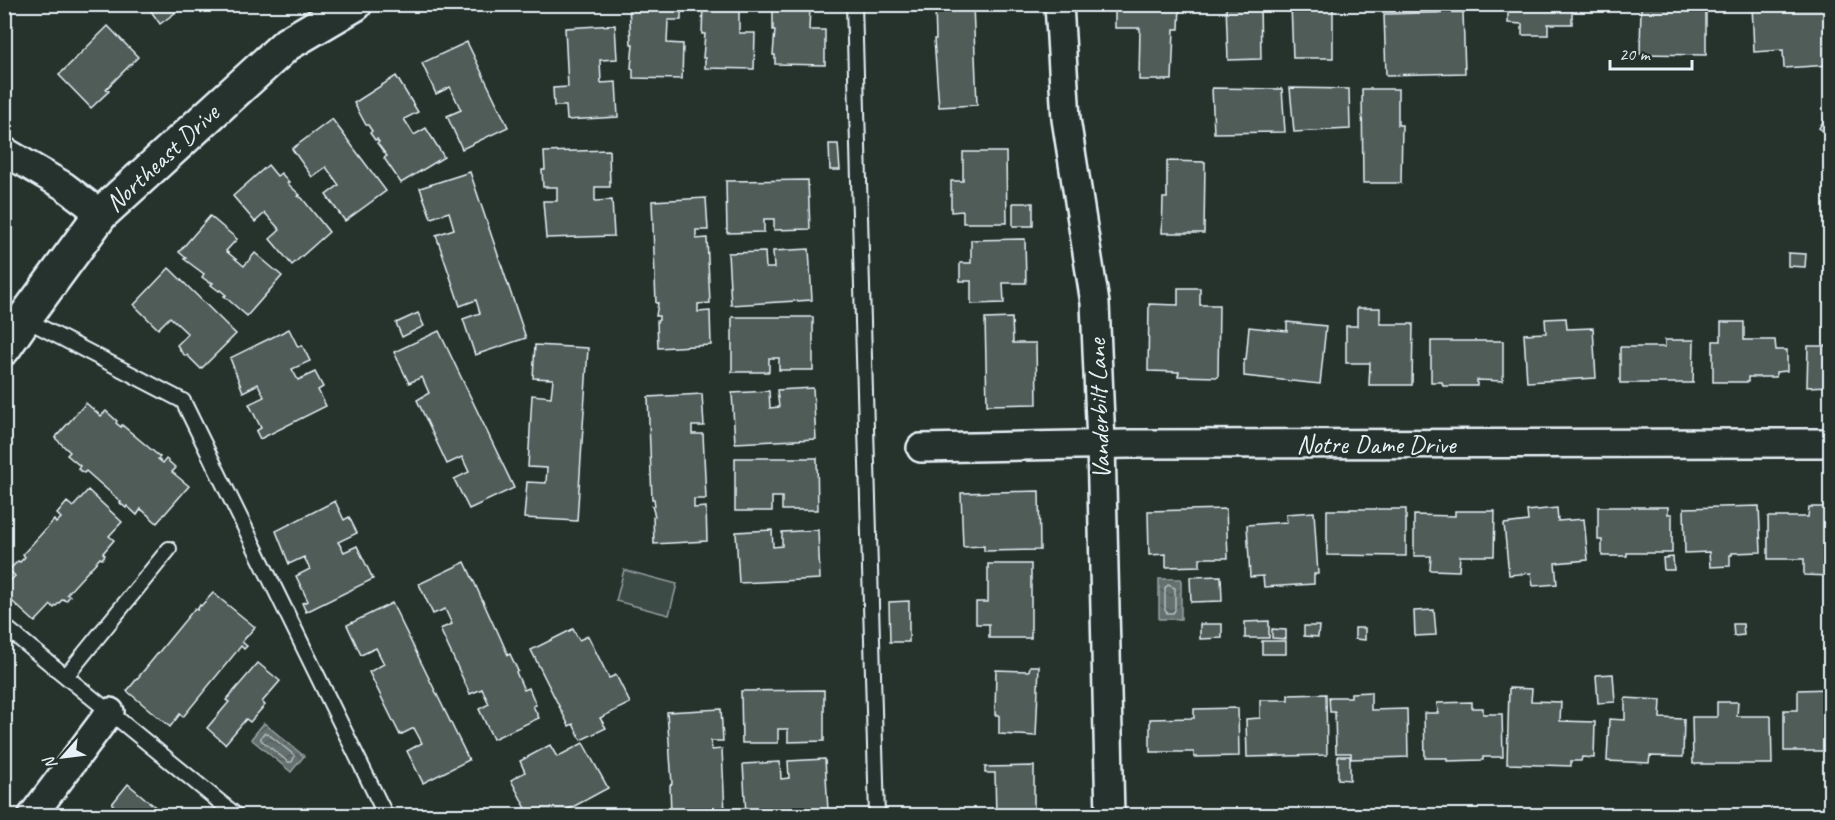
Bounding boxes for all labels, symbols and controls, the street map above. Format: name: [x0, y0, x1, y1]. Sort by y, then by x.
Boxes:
scale bar: [1610, 33, 1692, 71]
text: 20 m: [1619, 43, 1652, 65]
street label: Northeast Drive: [98, 96, 227, 219]
street label: Vanderbilt Lane: [1080, 337, 1118, 480]
street label: Notre Dame Drive: [1297, 428, 1457, 461]
north arrow: [33, 727, 93, 787]
text: N: [38, 752, 62, 773]

